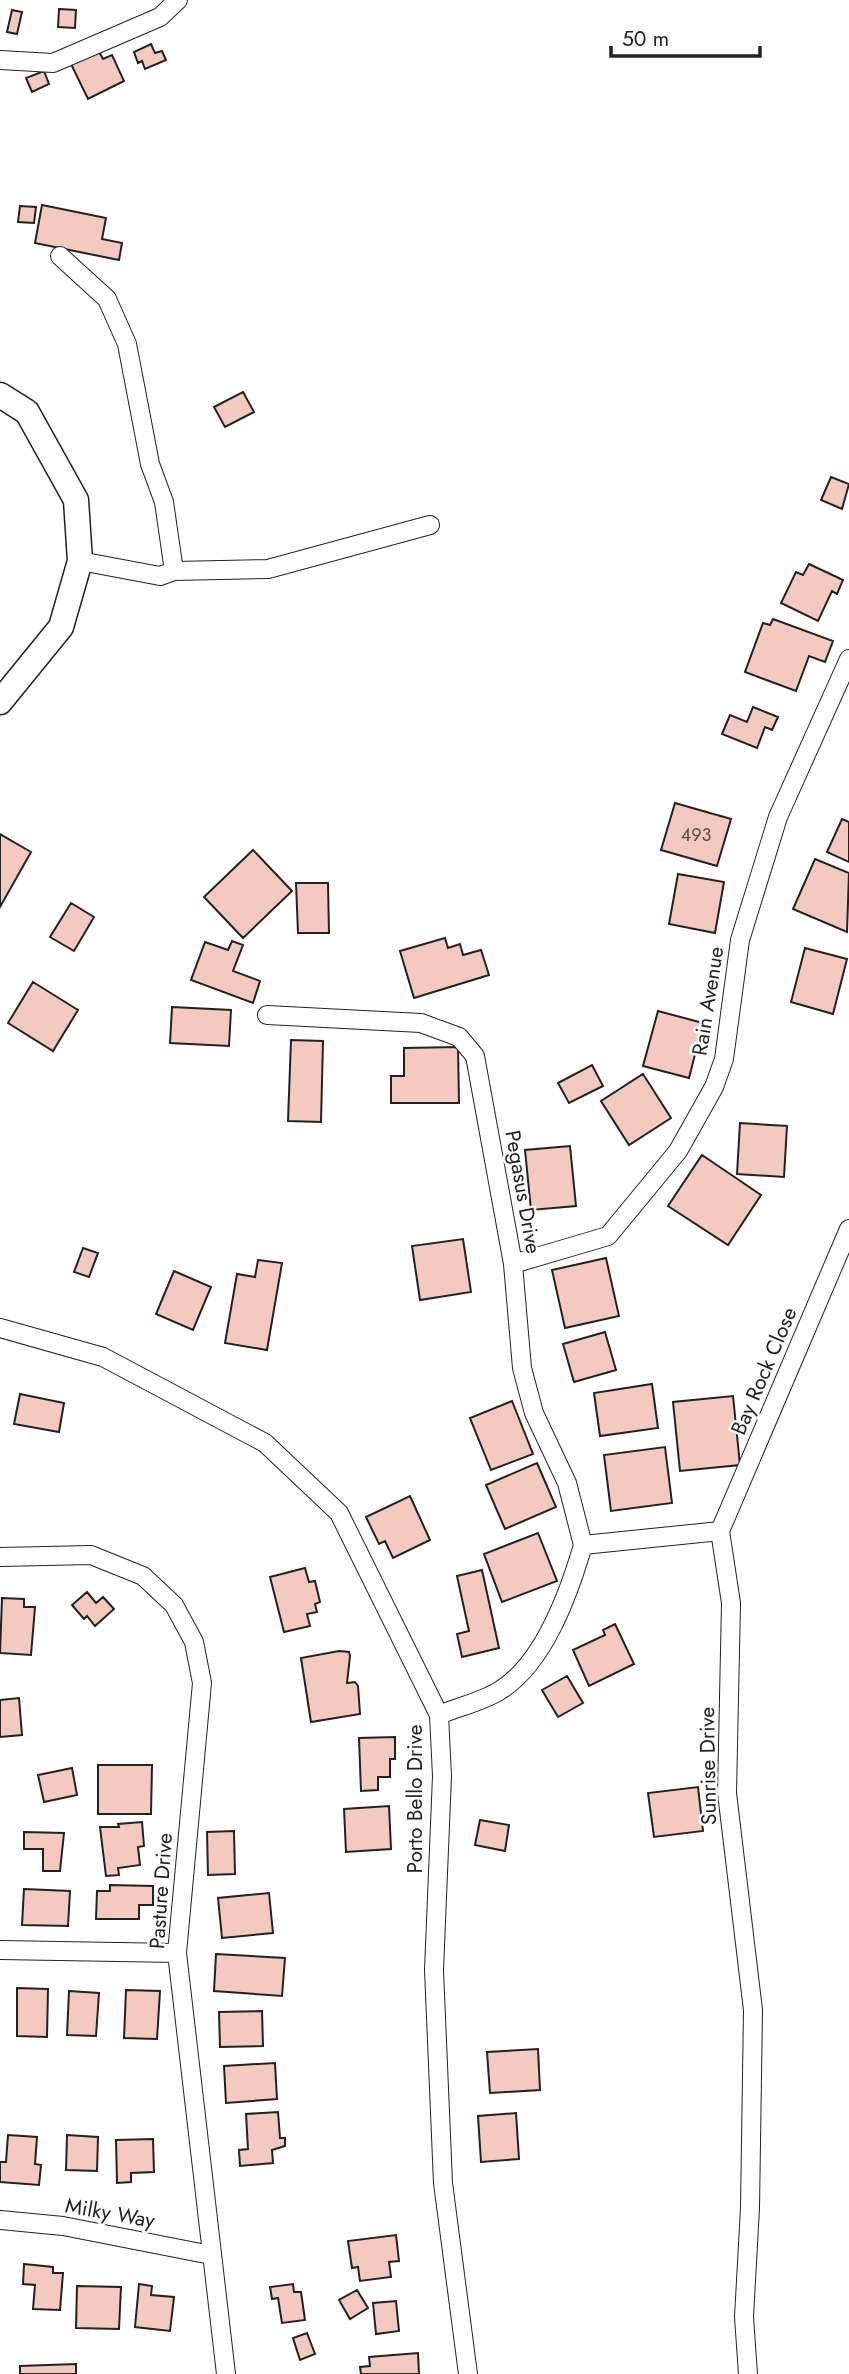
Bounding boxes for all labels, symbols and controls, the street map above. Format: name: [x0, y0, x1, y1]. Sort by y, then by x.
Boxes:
scale bar: [611, 14, 760, 58]
text: 50 m: [622, 24, 669, 54]
house number: 493: [681, 822, 712, 848]
street label: Rain Avenue: [685, 944, 731, 1058]
street label: Pegasus Drive: [497, 1128, 549, 1256]
street label: Bay Rock Close: [724, 1302, 804, 1439]
street label: Sunrise Drive: [692, 1706, 724, 1825]
street label: Porto Bello Drive: [400, 1724, 430, 1874]
street label: Pasture Drive: [142, 1832, 180, 1950]
street label: Milky Way: [63, 2190, 158, 2236]

